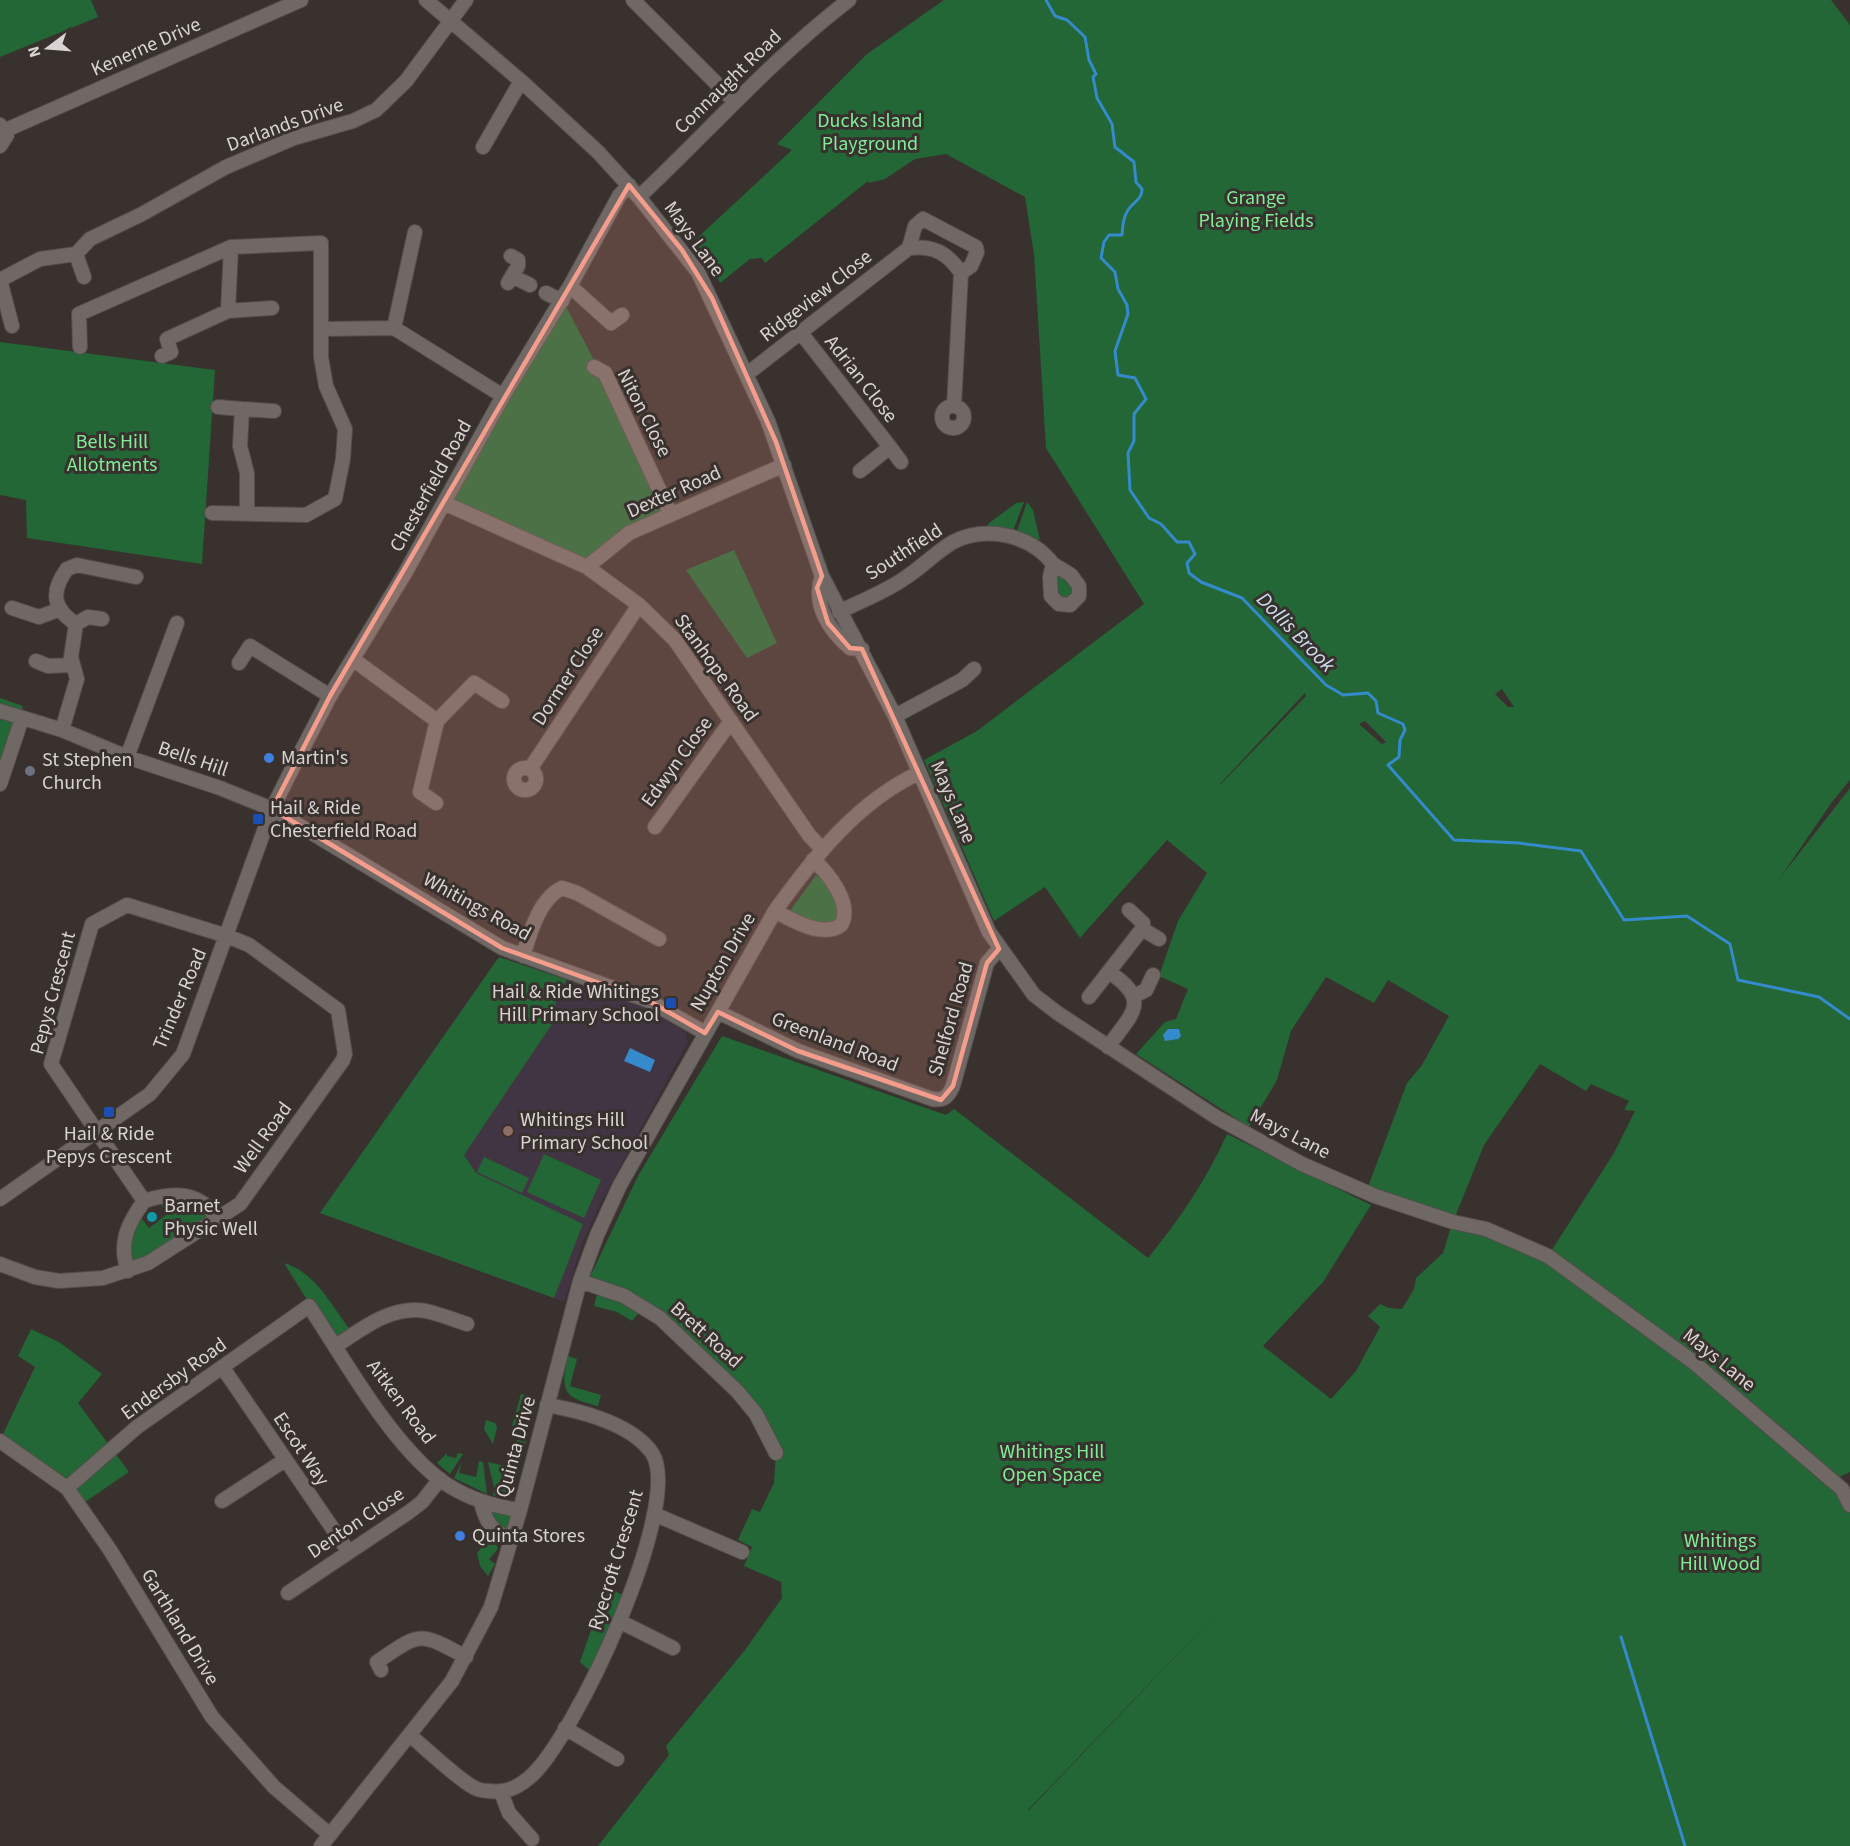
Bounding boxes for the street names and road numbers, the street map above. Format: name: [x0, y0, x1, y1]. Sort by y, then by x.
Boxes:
street label: Kenerne Drive: [87, 10, 205, 84]
street label: Connaught Road: [668, 23, 788, 141]
street label: Darlands Drive: [223, 91, 347, 159]
street label: Mays Lane: [657, 196, 731, 282]
street label: Ridgeview Close: [754, 243, 878, 349]
street label: Adrian Close: [818, 329, 904, 429]
street label: Niton Close: [610, 364, 678, 462]
street label: Chesterfield Road: [383, 415, 479, 557]
street label: Dexter Road: [622, 459, 726, 525]
street label: Southfield: [860, 517, 948, 587]
street label: Stanhope Road: [667, 608, 765, 728]
street label: Dormer Close: [525, 621, 611, 731]
street label: Edwyn Close: [635, 711, 719, 813]
street label: Bells Hill: [154, 734, 232, 784]
street label: Mays Lane: [923, 756, 983, 848]
street label: Whitings Road: [418, 866, 536, 948]
street label: Nupton Drive: [683, 907, 763, 1017]
street label: Pepys Crescent: [23, 928, 83, 1058]
street label: Trinder Road: [146, 944, 214, 1054]
street label: Shelford Road: [921, 959, 981, 1079]
street label: Greenland Road: [767, 1005, 903, 1079]
street label: Well Road: [227, 1096, 299, 1180]
street label: Mays Lane: [1245, 1102, 1335, 1166]
street label: Brett Road: [664, 1295, 748, 1375]
street label: Mays Lane: [1676, 1322, 1762, 1398]
street label: Endersby Road: [115, 1331, 233, 1427]
street label: Aitken Road: [360, 1354, 442, 1450]
street label: Quinta Drive: [489, 1393, 543, 1501]
street label: Escot Way: [266, 1406, 336, 1492]
street label: Denton Close: [302, 1480, 410, 1566]
street label: Ryecroft Crescent: [581, 1486, 651, 1634]
street label: Garthland Drive: [134, 1563, 226, 1691]

